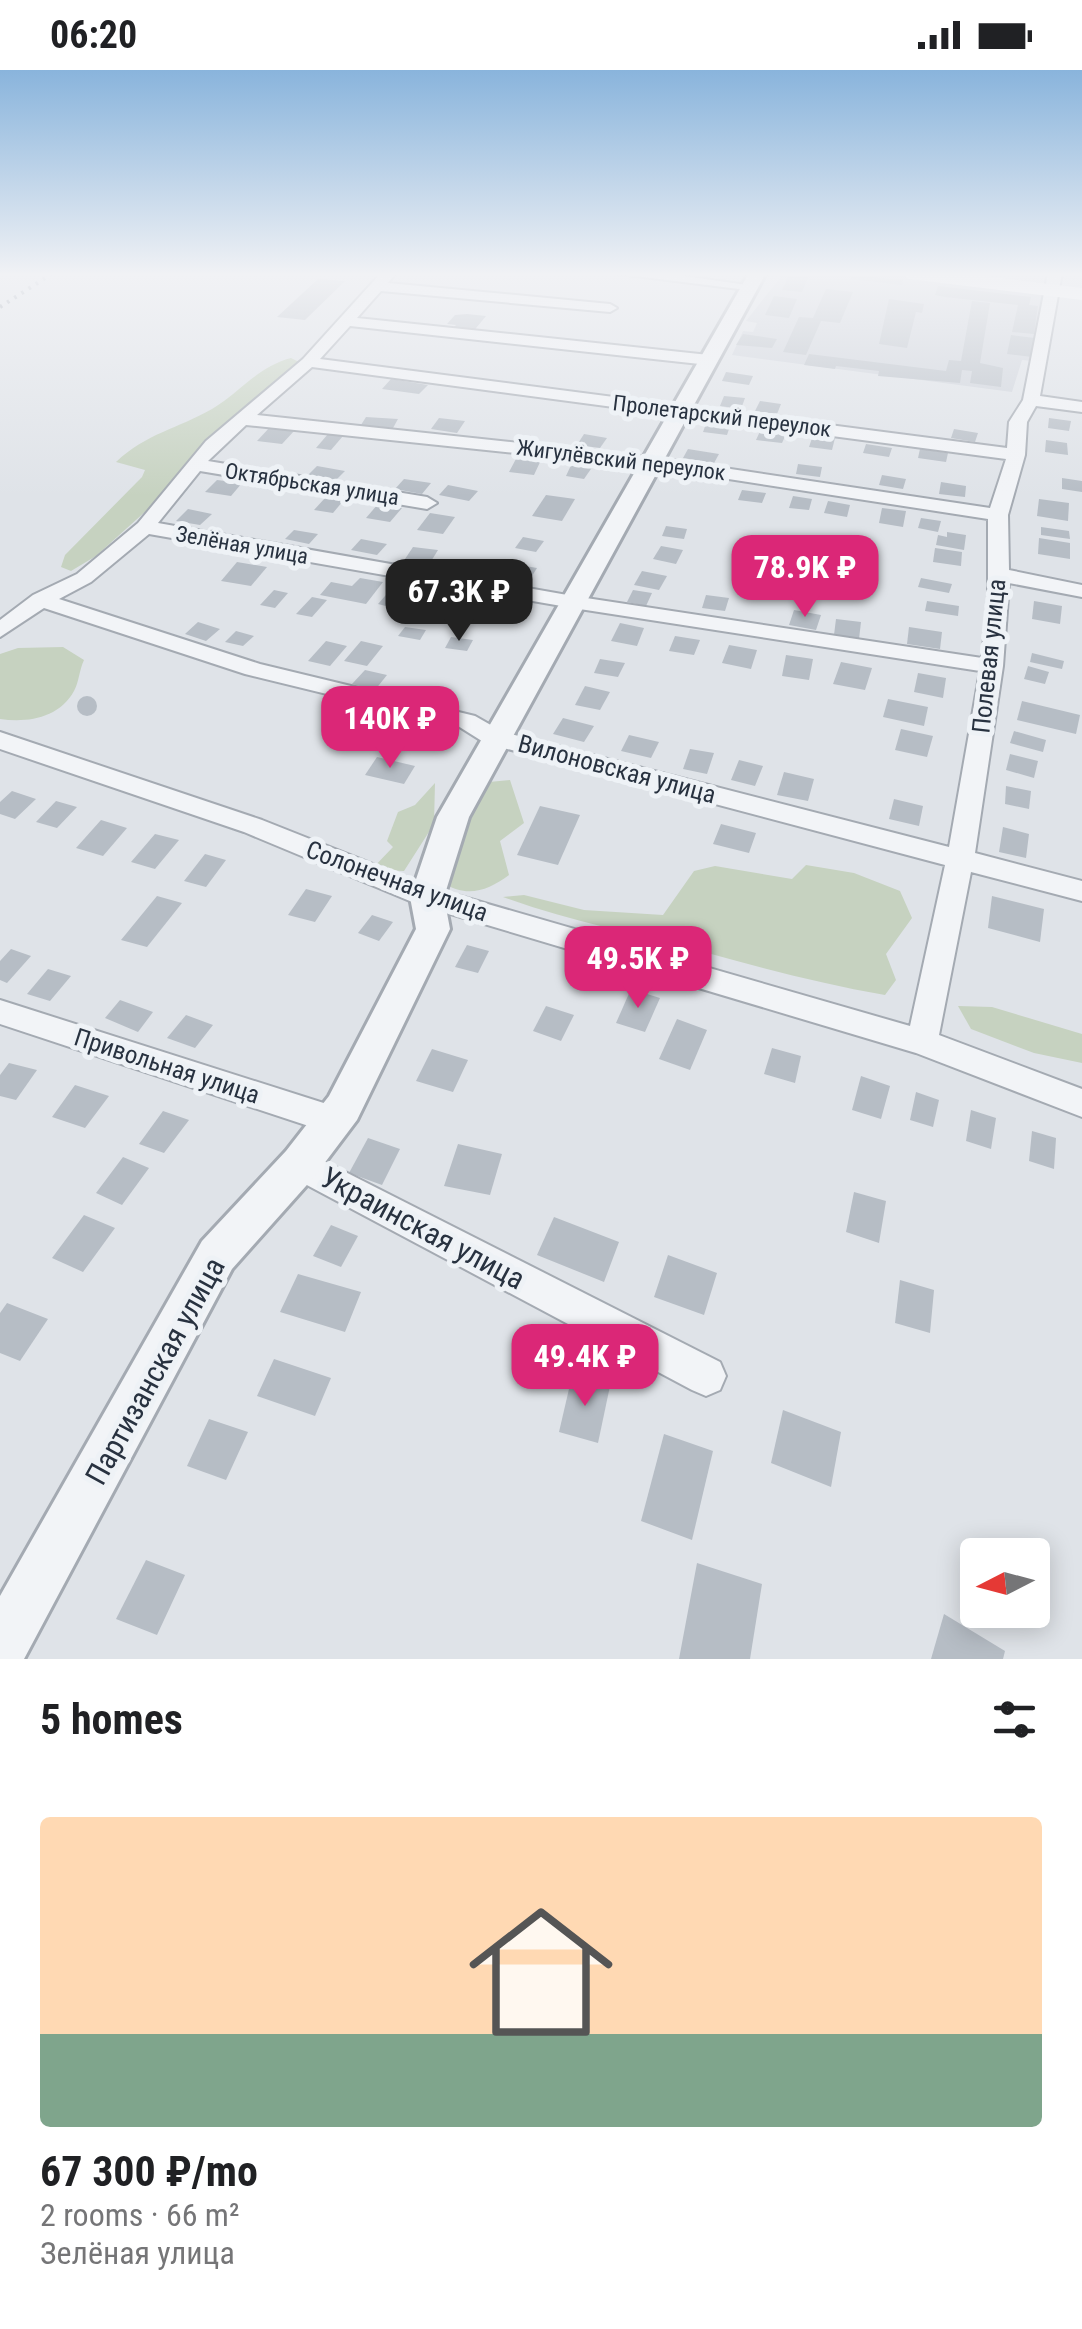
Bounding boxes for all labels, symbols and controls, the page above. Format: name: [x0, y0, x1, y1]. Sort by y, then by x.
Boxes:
text: 06:20: [50, 13, 137, 57]
street label: Пролетарский переулок: [611, 390, 833, 442]
street label: Жигулёвский переулок: [515, 435, 727, 485]
street label: Октябрьская улица: [223, 458, 401, 510]
street label: Зелёная улица: [174, 521, 310, 569]
pin: 78.9K ₽: [713, 535, 897, 620]
text: 78.9K ₽: [754, 548, 856, 586]
pin: 67.3K ₽: [367, 559, 551, 644]
text: 67.3K ₽: [408, 572, 510, 610]
street label: Полевая улица: [966, 577, 1012, 735]
pin: 140K ₽: [309, 686, 471, 771]
text: 140K ₽: [343, 699, 437, 737]
street label: Вилоновская улица: [515, 729, 719, 809]
street label: Солонечная улица: [302, 835, 492, 927]
pin: 49.5K ₽: [546, 926, 730, 1011]
text: 49.5K ₽: [587, 939, 689, 977]
street label: Привольная улица: [71, 1022, 263, 1110]
street label: Украинская улица: [315, 1160, 531, 1296]
street label: Партизанская улица: [78, 1251, 232, 1491]
pin: 49.4K ₽: [493, 1324, 677, 1409]
text: 49.4K ₽: [534, 1337, 636, 1375]
north arrow: [960, 1538, 1050, 1628]
map controls: [960, 1538, 1050, 1628]
icon: filters: [987, 1692, 1042, 1747]
text: 5 homes: [40, 1695, 183, 1744]
icon: home: [451, 1882, 631, 2062]
text: 67 300 ₽/mo: [40, 2147, 258, 2196]
text: 2 rooms · 66 m²: [40, 2196, 239, 2234]
text: Зелёная улица: [40, 2234, 235, 2272]

